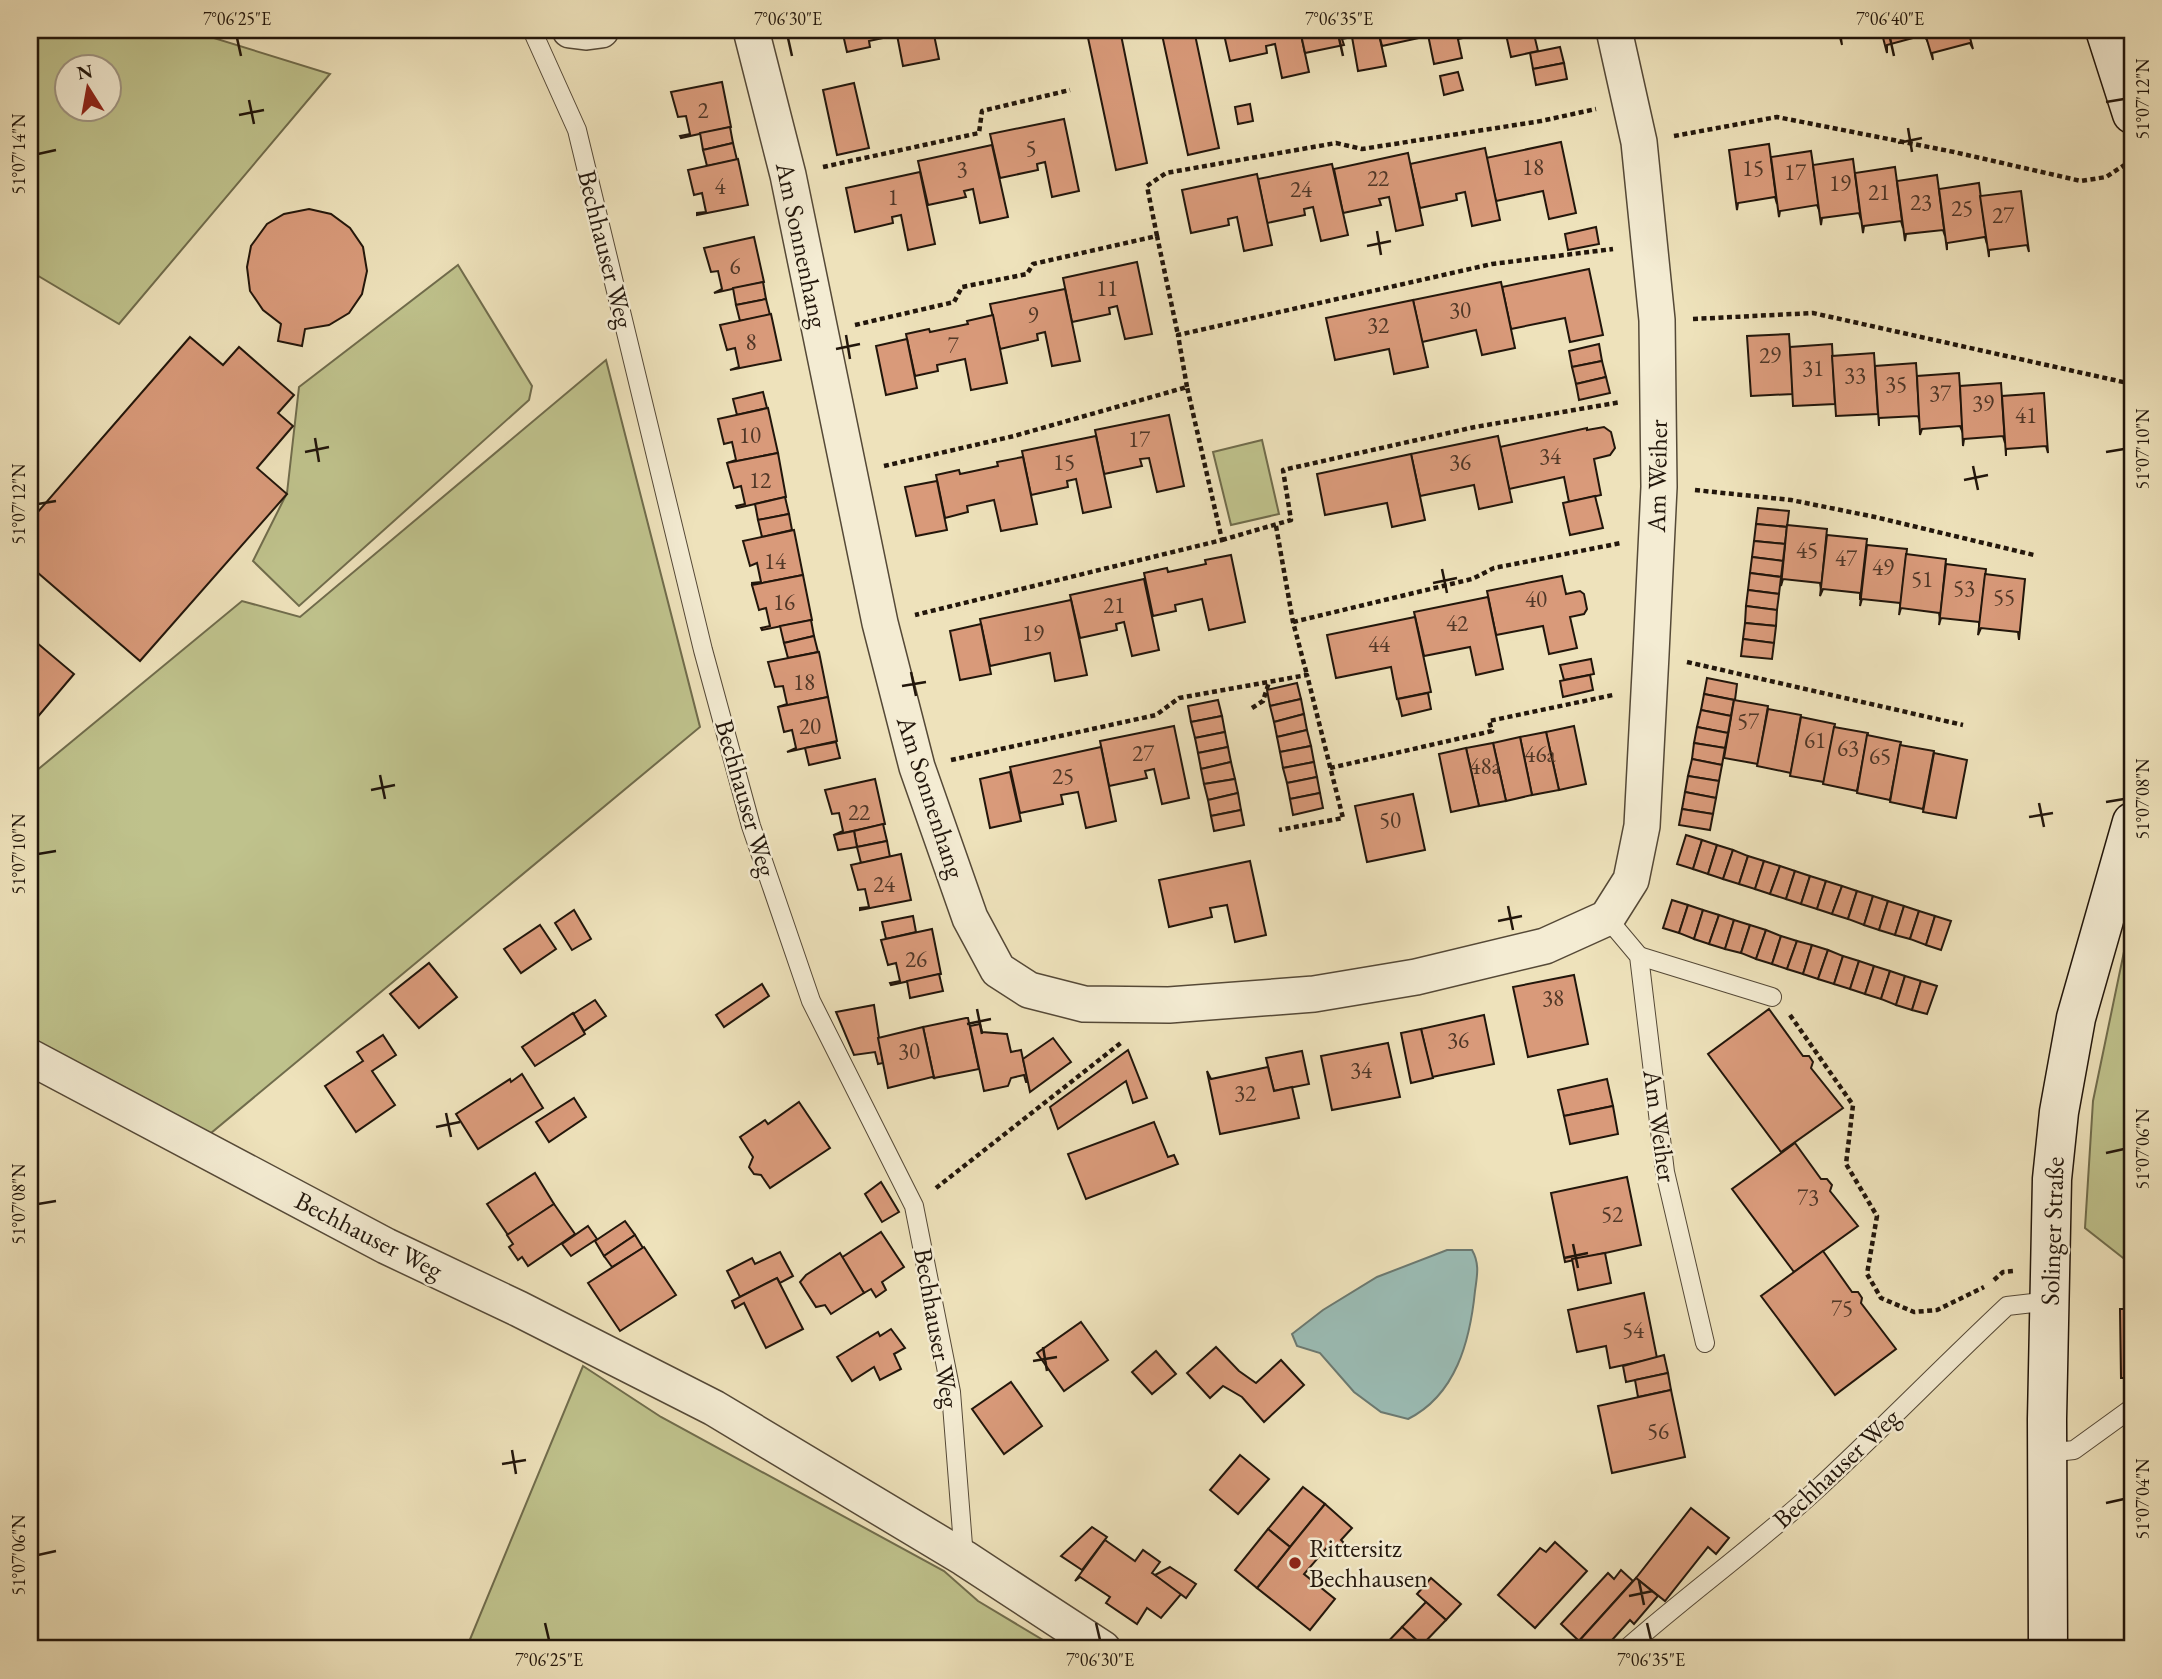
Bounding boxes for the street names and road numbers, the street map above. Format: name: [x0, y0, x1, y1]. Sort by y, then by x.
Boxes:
street label: Am Sonnenhang: [768, 158, 836, 332]
street label: Bechhauser Weg: [570, 166, 642, 332]
street label: Am Weiher: [1639, 419, 1675, 534]
street label: Am Sonnenhang: [888, 711, 973, 883]
street label: Bechhauser Weg: [707, 716, 785, 881]
street label: Am Weiher: [1635, 1067, 1685, 1185]
street label: Solinger Straße: [2032, 1156, 2072, 1306]
street label: Bechhauser Weg: [289, 1183, 449, 1287]
street label: Bechhauser Weg: [906, 1245, 968, 1411]
street label: Bechhauser Weg: [1765, 1400, 1907, 1536]

